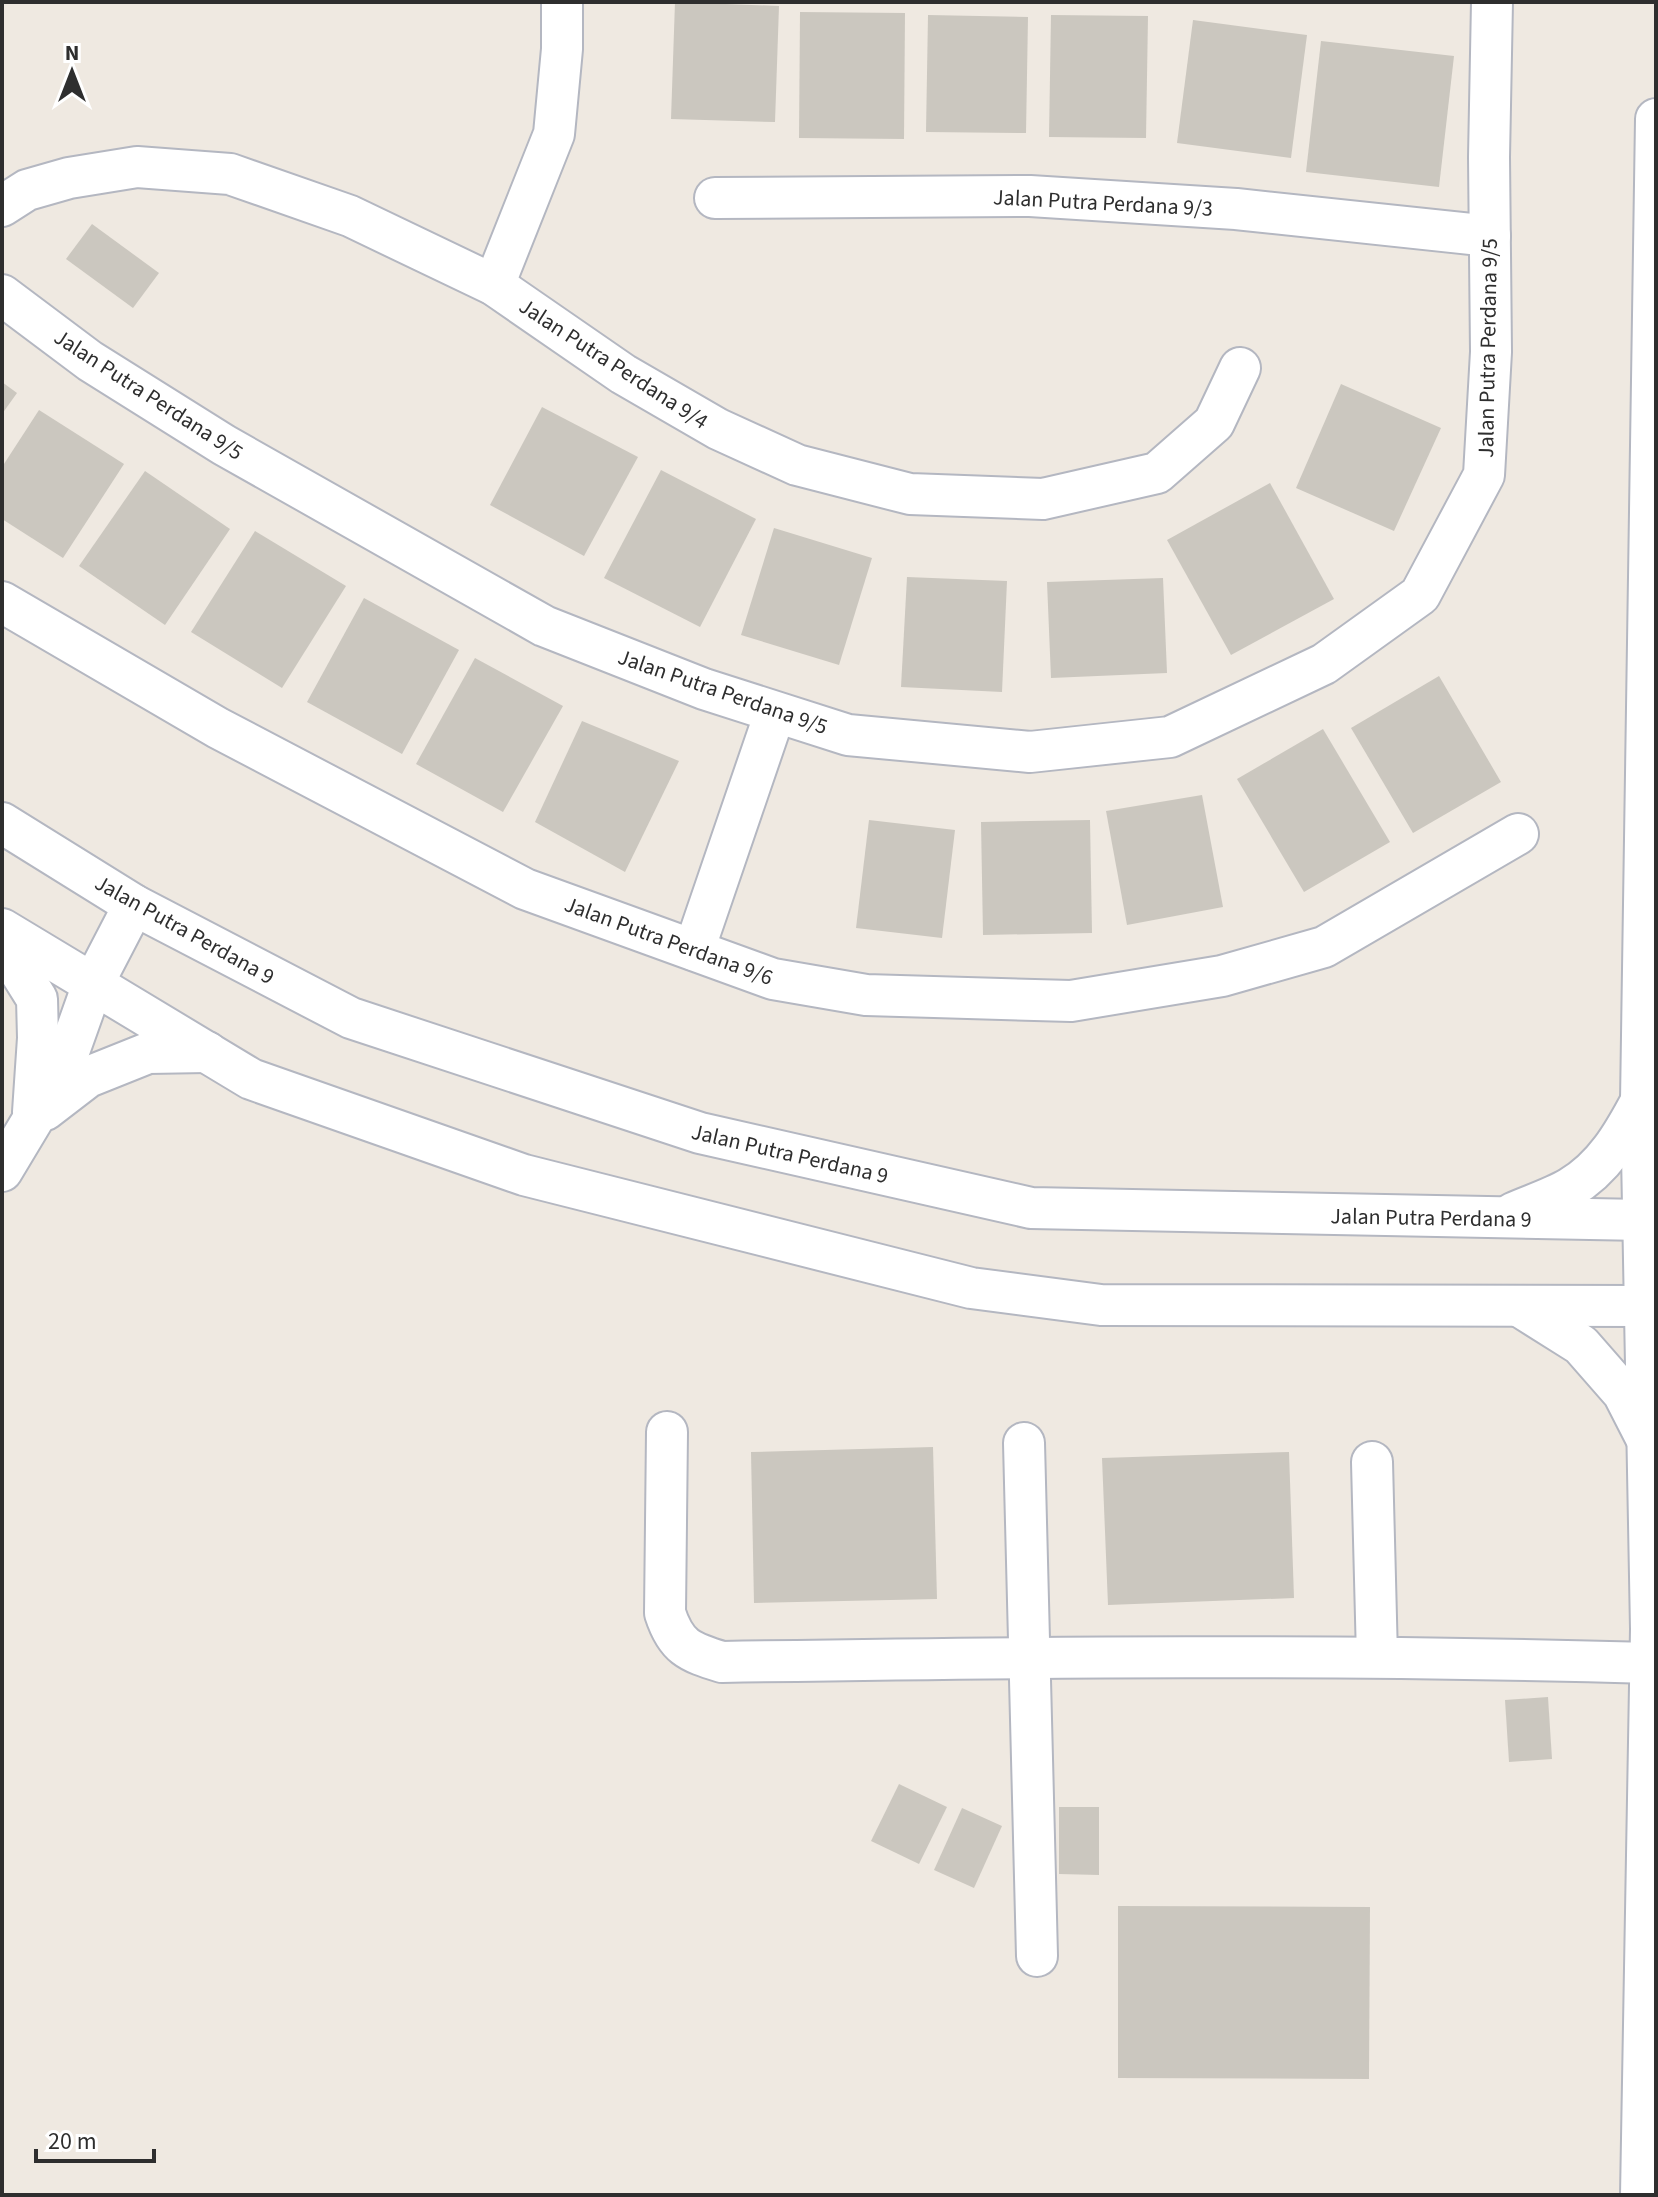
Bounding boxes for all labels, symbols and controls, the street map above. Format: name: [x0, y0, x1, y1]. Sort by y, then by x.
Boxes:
north arrow: [32, 32, 112, 112]
text: N: [65, 37, 79, 69]
street label: Jalan Putra Perdana 9/3: [992, 181, 1214, 225]
street label: Jalan Putra Perdana 9/5: [1470, 238, 1506, 458]
street label: Jalan Putra Perdana 9/4: [513, 291, 714, 437]
street label: Jalan Putra Perdana 9/5: [48, 322, 249, 468]
street label: Jalan Putra Perdana 9/5: [614, 641, 832, 743]
street label: Jalan Putra Perdana 9: [89, 867, 280, 993]
street label: Jalan Putra Perdana 9/6: [560, 888, 777, 994]
street label: Jalan Putra Perdana 9: [688, 1116, 891, 1192]
street label: Jalan Putra Perdana 9: [1330, 1200, 1532, 1236]
scale bar: [36, 2113, 154, 2163]
text: 20 m: [48, 2124, 97, 2159]

